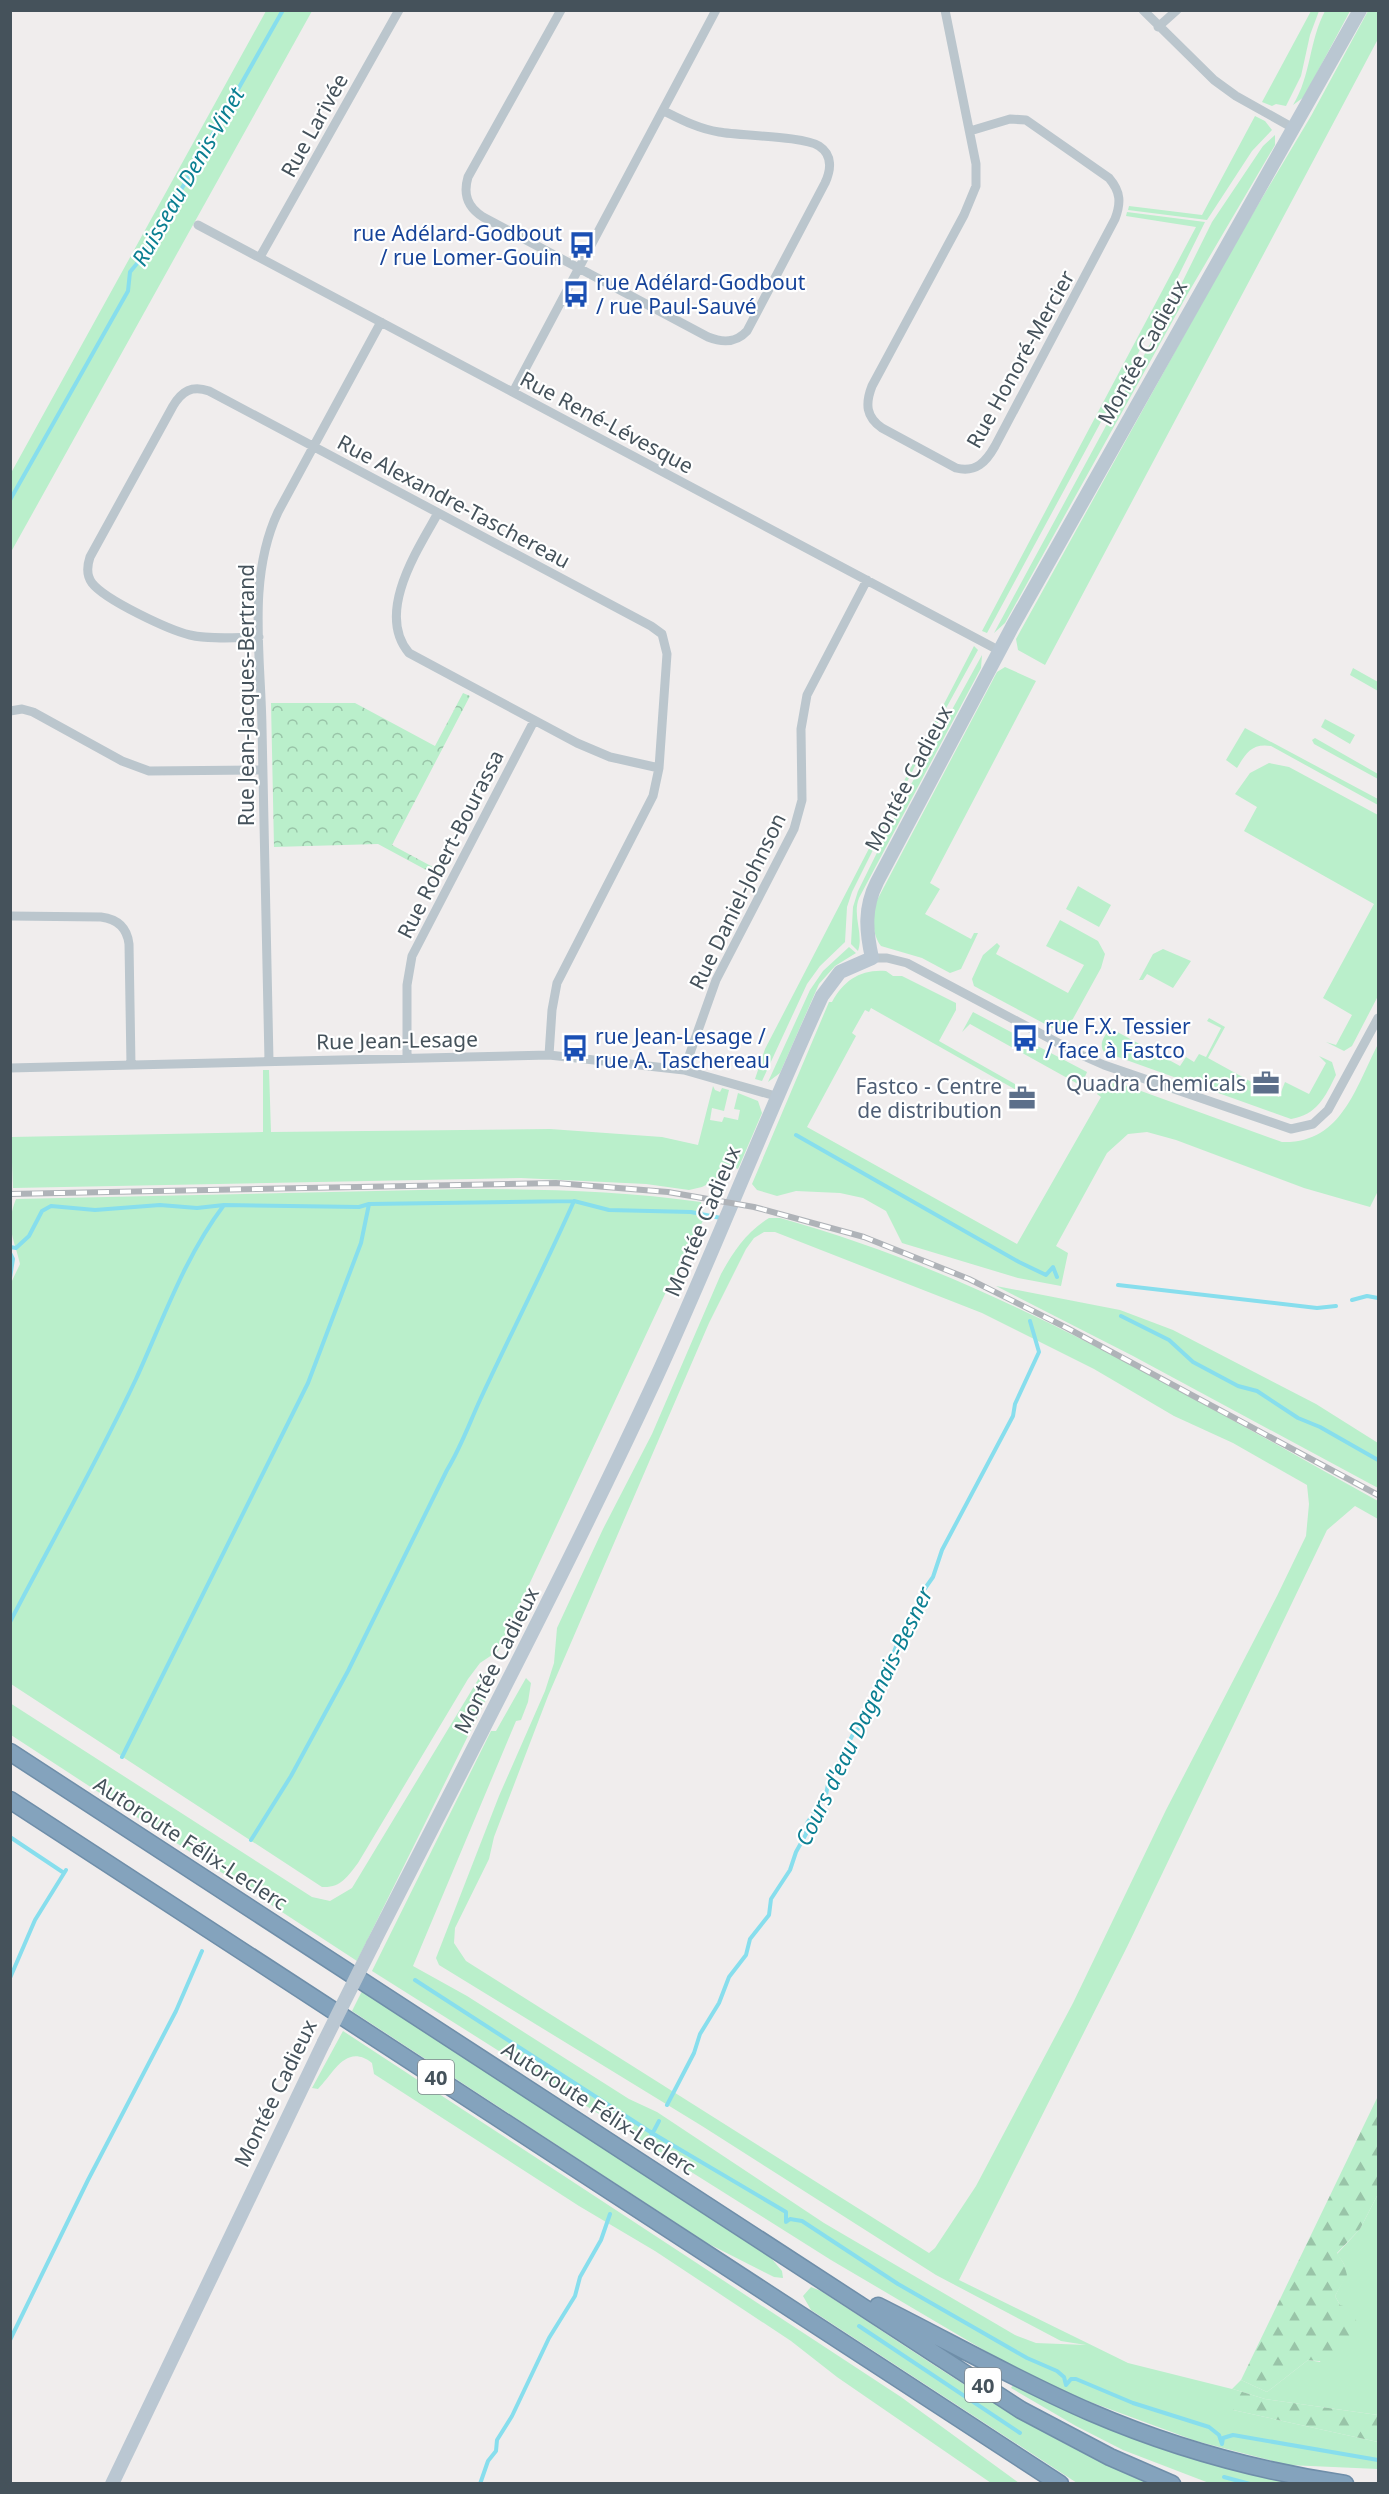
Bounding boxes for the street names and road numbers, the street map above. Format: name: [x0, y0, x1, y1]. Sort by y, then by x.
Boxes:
street label: Rue Larivée: [274, 68, 354, 182]
street label: Rue Honoré-Mercier: [959, 265, 1081, 453]
street label: Montée Cadieux: [1091, 275, 1193, 429]
street label: Rue René-Lévesque: [515, 364, 699, 480]
street label: Rue Alexandre-Taschereau: [333, 428, 575, 574]
street label: Rue Jean-Jacques-Bertrand: [232, 564, 260, 826]
street label: Montée Cadieux: [858, 700, 958, 856]
street label: Rue Robert-Bourassa: [390, 745, 510, 943]
street label: Rue Daniel-Johnson: [682, 808, 792, 994]
street label: Rue Jean-Lesage: [316, 1025, 478, 1055]
street label: Montée Cadieux: [658, 1142, 746, 1300]
street label: Montée Cadieux: [447, 1582, 545, 1738]
street label: Autoroute Félix-Leclerc: [89, 1770, 293, 1916]
street label: Montée Cadieux: [227, 2015, 323, 2171]
street label: Autoroute Félix-Leclerc: [497, 2035, 701, 2181]
road number: 40: [418, 2060, 454, 2094]
road number: 40: [965, 2368, 1001, 2402]

